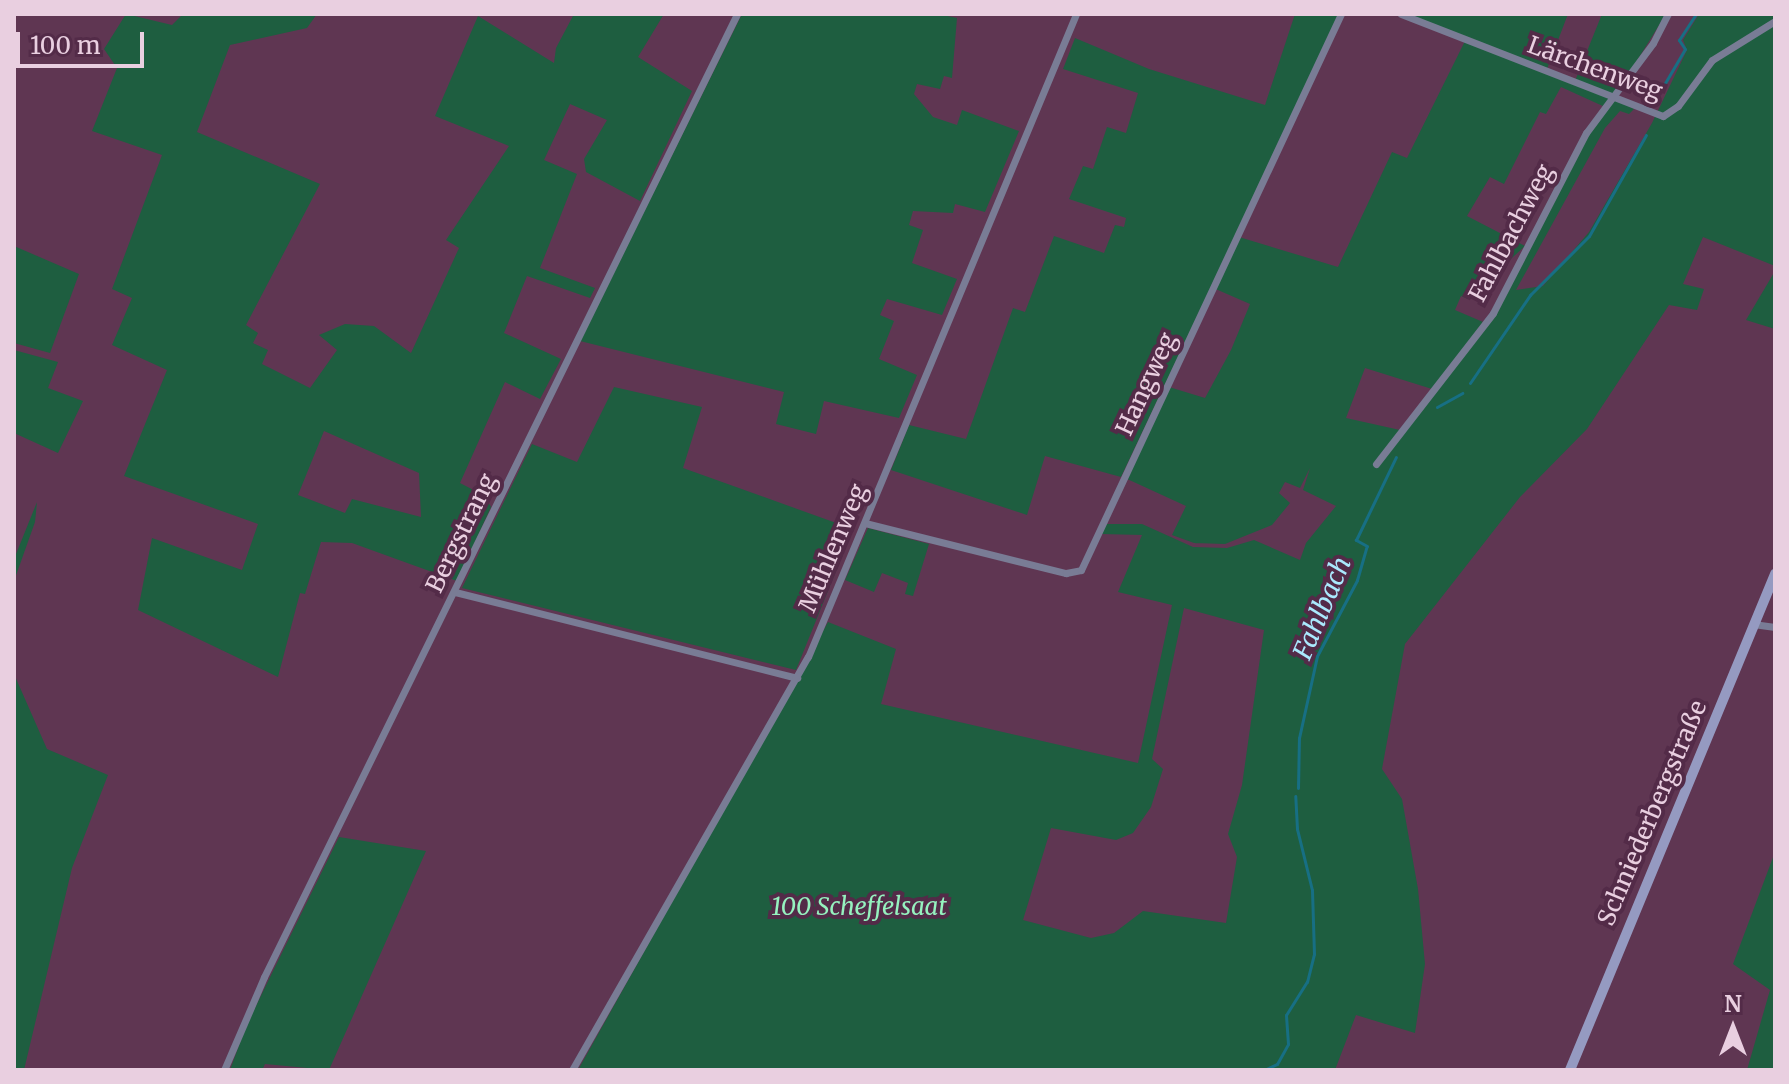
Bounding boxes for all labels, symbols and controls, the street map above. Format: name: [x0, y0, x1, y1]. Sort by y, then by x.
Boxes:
scale bar: [20, 16, 148, 66]
text: 100 m: [30, 30, 100, 61]
street label: Lärchenweg: [1524, 30, 1666, 106]
street label: Fahlbachweg: [1463, 159, 1559, 307]
street label: Hangweg: [1110, 328, 1182, 440]
street label: Bergstrang: [420, 469, 502, 597]
street label: Mühlenweg: [793, 480, 873, 616]
water label: Fahlbach: [1286, 552, 1358, 664]
street label: Schniederbergstraße: [1592, 696, 1712, 930]
park label: 100 Scheffelsaat: [771, 893, 947, 921]
north arrow: [1693, 988, 1773, 1068]
text: N: [1724, 990, 1742, 1018]

